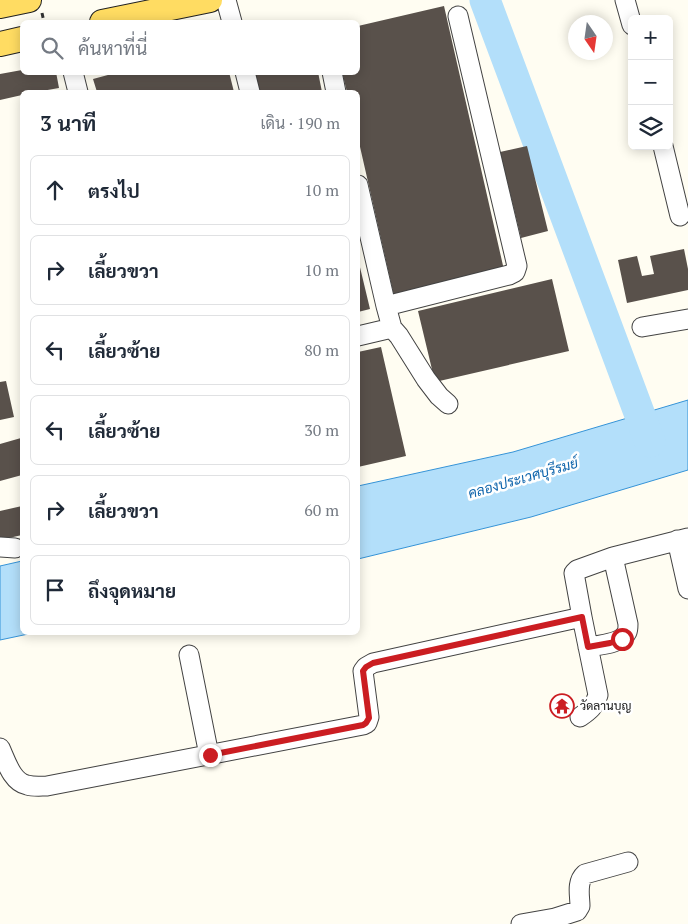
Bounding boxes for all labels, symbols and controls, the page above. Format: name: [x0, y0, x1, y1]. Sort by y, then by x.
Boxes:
north arrow: [568, 15, 613, 60]
map controls: [628, 15, 673, 150]
button: +: [628, 15, 673, 60]
search box: [20, 20, 360, 75]
icon: search: [38, 34, 66, 62]
text: ค้นหาที่นี่: [78, 35, 147, 60]
button: −: [628, 60, 673, 105]
button: layers: [628, 105, 673, 150]
text: 3 นาที: [40, 109, 96, 137]
text: เดิน · 190 m: [260, 112, 340, 134]
icon: ahead: [41, 176, 69, 204]
text: ตรงไป: [88, 178, 140, 203]
text: 10 m: [304, 179, 339, 201]
icon: right: [41, 256, 69, 284]
text: เลี้ยวขวา: [88, 258, 159, 283]
text: 10 m: [304, 259, 339, 281]
icon: left: [41, 336, 69, 364]
text: เลี้ยวซ้าย: [88, 338, 160, 363]
text: 80 m: [304, 339, 339, 361]
icon: left: [41, 416, 69, 444]
text: เลี้ยวซ้าย: [88, 418, 160, 443]
text: 30 m: [304, 419, 339, 441]
water label: คลองประเวศบุรีรมย์: [466, 452, 582, 503]
icon: right: [41, 496, 69, 524]
text: เลี้ยวขวา: [88, 498, 159, 523]
text: 60 m: [304, 499, 339, 521]
icon: arrive: [41, 576, 69, 604]
text: ถึงจุดหมาย: [88, 578, 176, 603]
route start: [611, 628, 634, 651]
temple icon: วัดลานบุญ: [549, 693, 575, 719]
place label: วัดลานบุญ: [580, 698, 631, 715]
route end: [199, 744, 222, 767]

